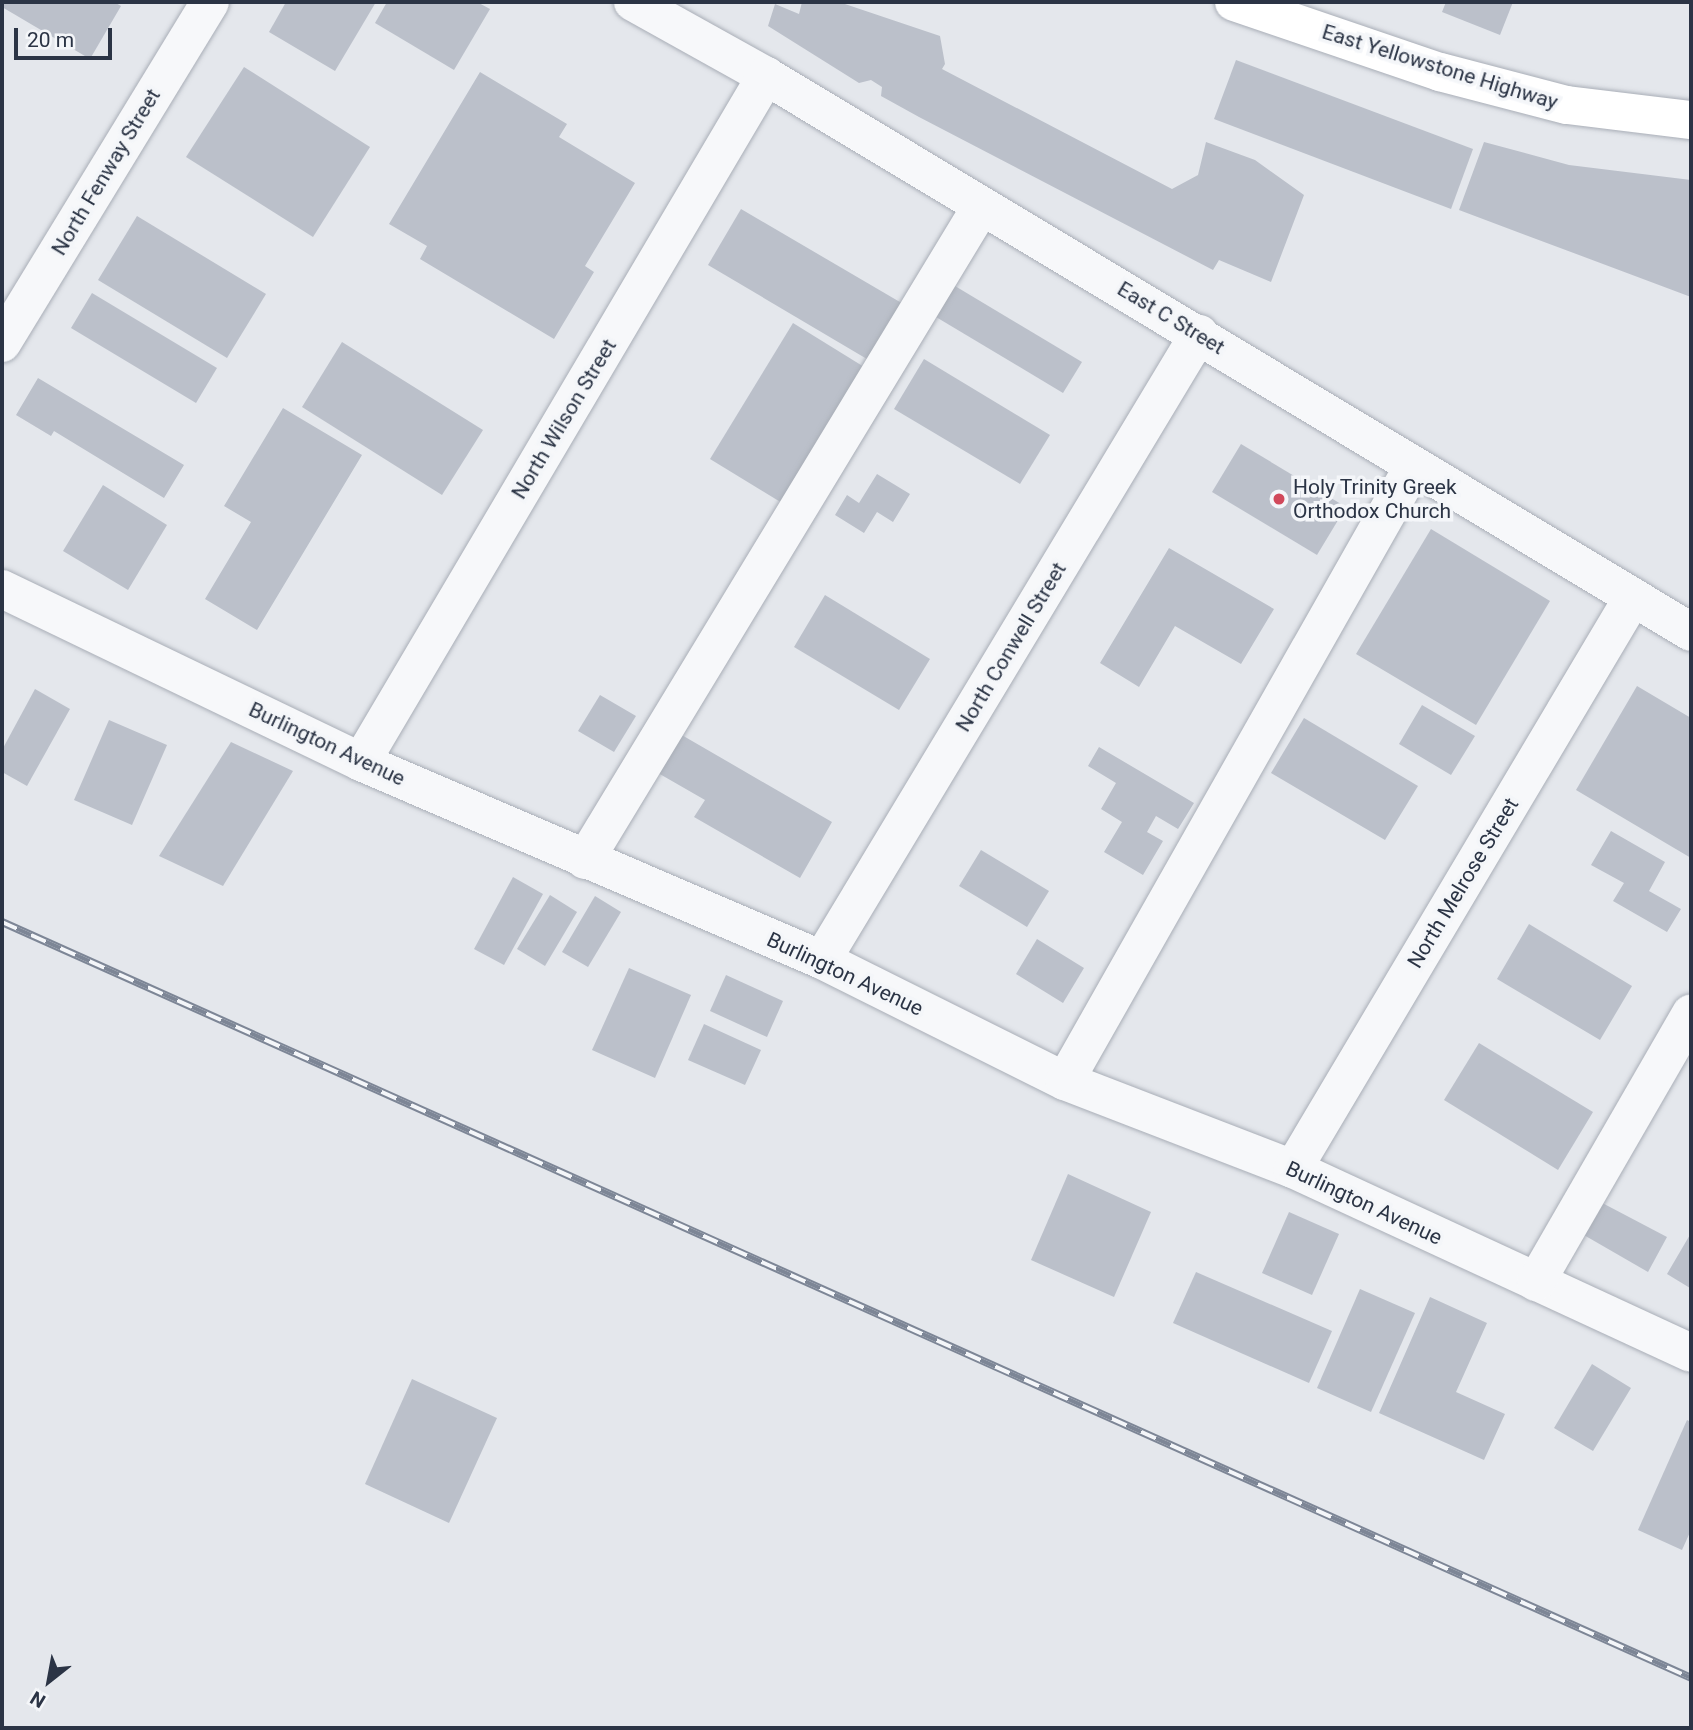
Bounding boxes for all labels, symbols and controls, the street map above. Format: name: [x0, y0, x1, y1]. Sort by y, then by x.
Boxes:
scale bar: [18, 14, 116, 58]
street label: East Yellowstone Highway: [1319, 19, 1561, 115]
text: 20 m: [27, 28, 74, 52]
street label: North Fenway Street: [46, 84, 166, 260]
street label: East C Street: [1113, 276, 1229, 360]
street label: North Wilson Street: [506, 334, 622, 504]
place label: Holy Trinity Greek Orthodox Church: [1293, 474, 1457, 524]
marker: Holy Trinity Greek Orthodox Church: [1271, 491, 1287, 507]
street label: North Conwell Street: [950, 558, 1072, 736]
street label: Burlington Avenue: [245, 697, 409, 791]
street label: North Melrose Street: [1402, 793, 1524, 973]
street label: Burlington Avenue: [763, 927, 927, 1021]
street label: Burlington Avenue: [1282, 1156, 1446, 1250]
north arrow: [14, 1646, 84, 1716]
text: N: [26, 1686, 50, 1713]

